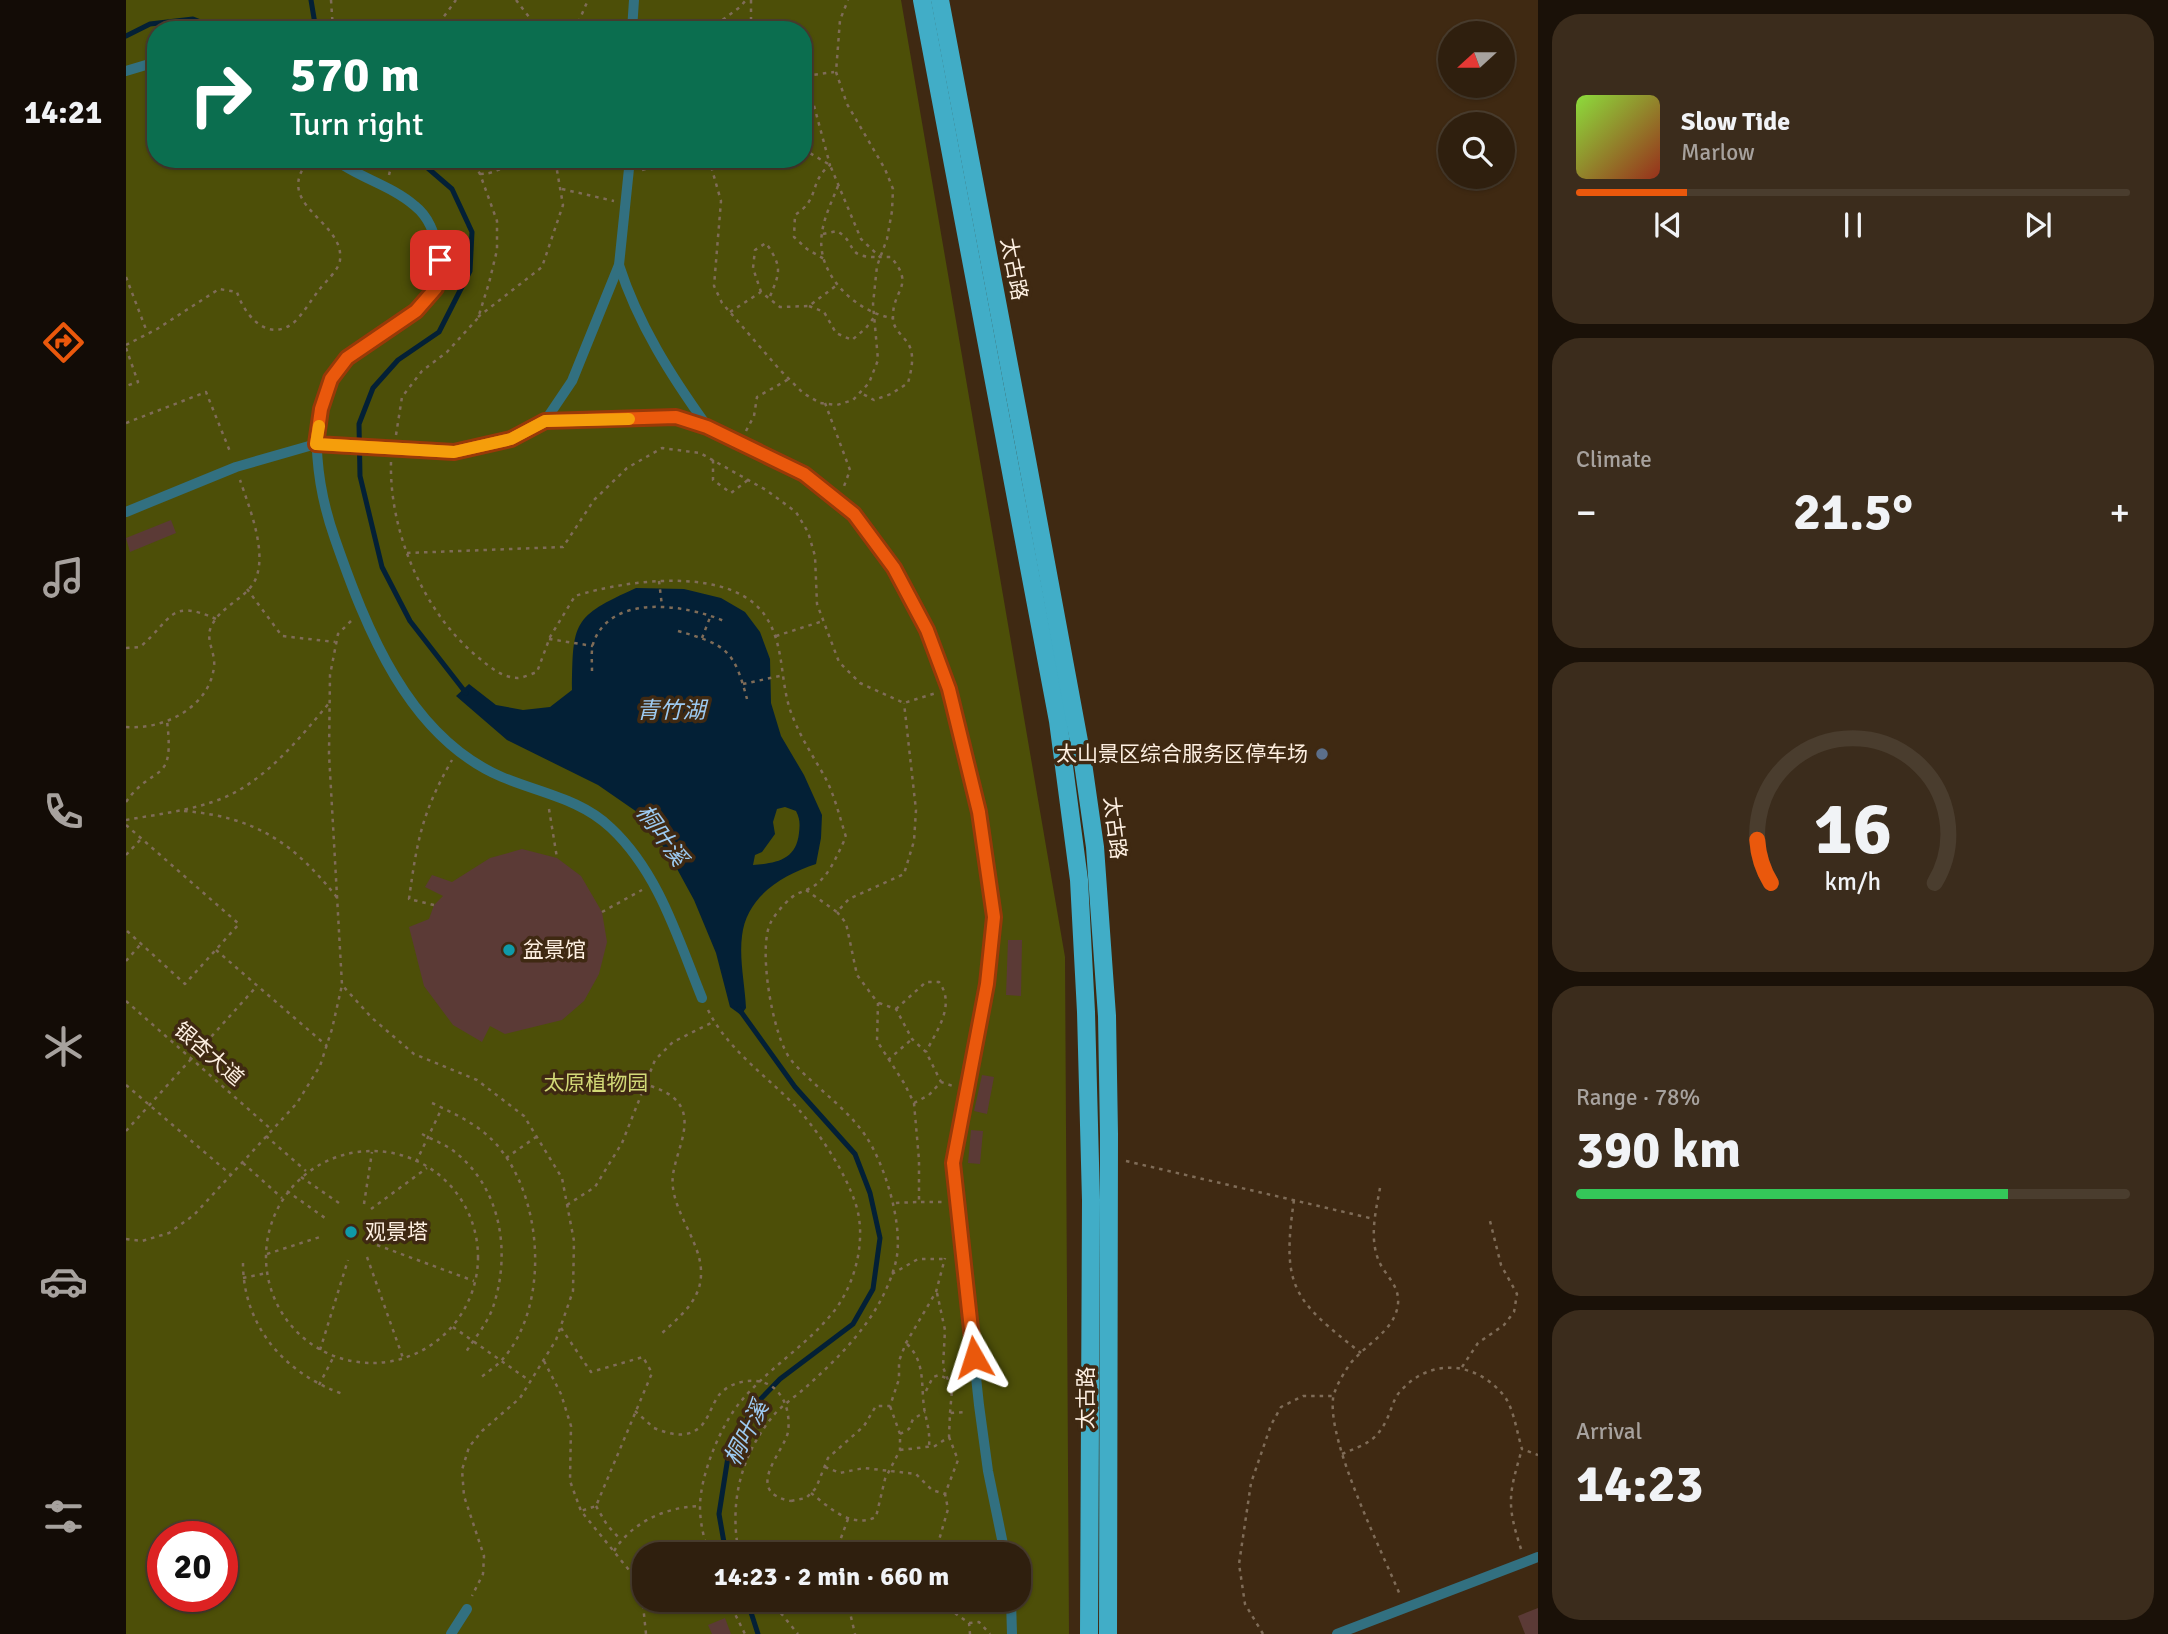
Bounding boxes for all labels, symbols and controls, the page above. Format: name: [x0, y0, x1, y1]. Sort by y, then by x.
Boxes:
north arrow: [1438, 21, 1516, 98]
map controls: [1438, 21, 1515, 189]
text: 570 m: [290, 45, 420, 105]
icon: right: [175, 49, 266, 140]
text: 14:21: [24, 93, 102, 132]
text: Turn right: [290, 105, 423, 144]
text: Slow Tide: [1681, 106, 1790, 138]
button: search: [1438, 112, 1515, 189]
text: Marlow: [1681, 138, 1755, 167]
icon: previous: [1649, 206, 1687, 244]
icon: pause: [1834, 206, 1872, 244]
icon: next: [2019, 206, 2057, 244]
pin: [410, 230, 470, 290]
street label: 太古路: [995, 236, 1033, 302]
icon: arrive: [421, 241, 459, 279]
icon: directions: [39, 318, 88, 367]
text: Climate: [1576, 445, 1652, 474]
text: 21.5°: [1793, 480, 1913, 544]
text: −: [1576, 489, 1597, 536]
text: +: [2109, 489, 2130, 536]
icon: music: [39, 553, 88, 602]
water label: 青竹湖: [637, 696, 709, 725]
place label: 太山景区综合服务区停车场: [1056, 741, 1308, 767]
marker: 太山景区综合服务区停车场: [1314, 746, 1330, 762]
text: 16: [1814, 785, 1892, 874]
icon: phone: [39, 787, 88, 836]
street label: 太古路: [1098, 795, 1132, 861]
water label: 桐叶溪: [630, 799, 695, 874]
text: km/h: [1825, 866, 1881, 897]
place label: 盆景馆: [523, 937, 586, 963]
marker: 盆景馆: [501, 942, 517, 958]
street label: 银杏大道: [169, 1017, 249, 1091]
icon: climate: [39, 1022, 88, 1071]
park label: 太原植物园: [544, 1070, 649, 1096]
text: Range · 78%: [1576, 1083, 1700, 1112]
text: 390 km: [1576, 1118, 1741, 1182]
place label: 观景塔: [365, 1219, 428, 1245]
marker: 观景塔: [343, 1224, 359, 1240]
icon: car: [39, 1257, 88, 1306]
position arrow: [937, 1320, 1011, 1394]
street label: 太古路: [1073, 1367, 1099, 1430]
water label: 桐叶溪: [718, 1393, 776, 1471]
text: Arrival: [1576, 1417, 1642, 1446]
text: 14:23: [1576, 1452, 1704, 1516]
icon: filters: [39, 1492, 88, 1541]
speed limit sign: 20: [147, 1521, 238, 1612]
text: 14:23 · 2 min · 660 m: [714, 1561, 949, 1593]

